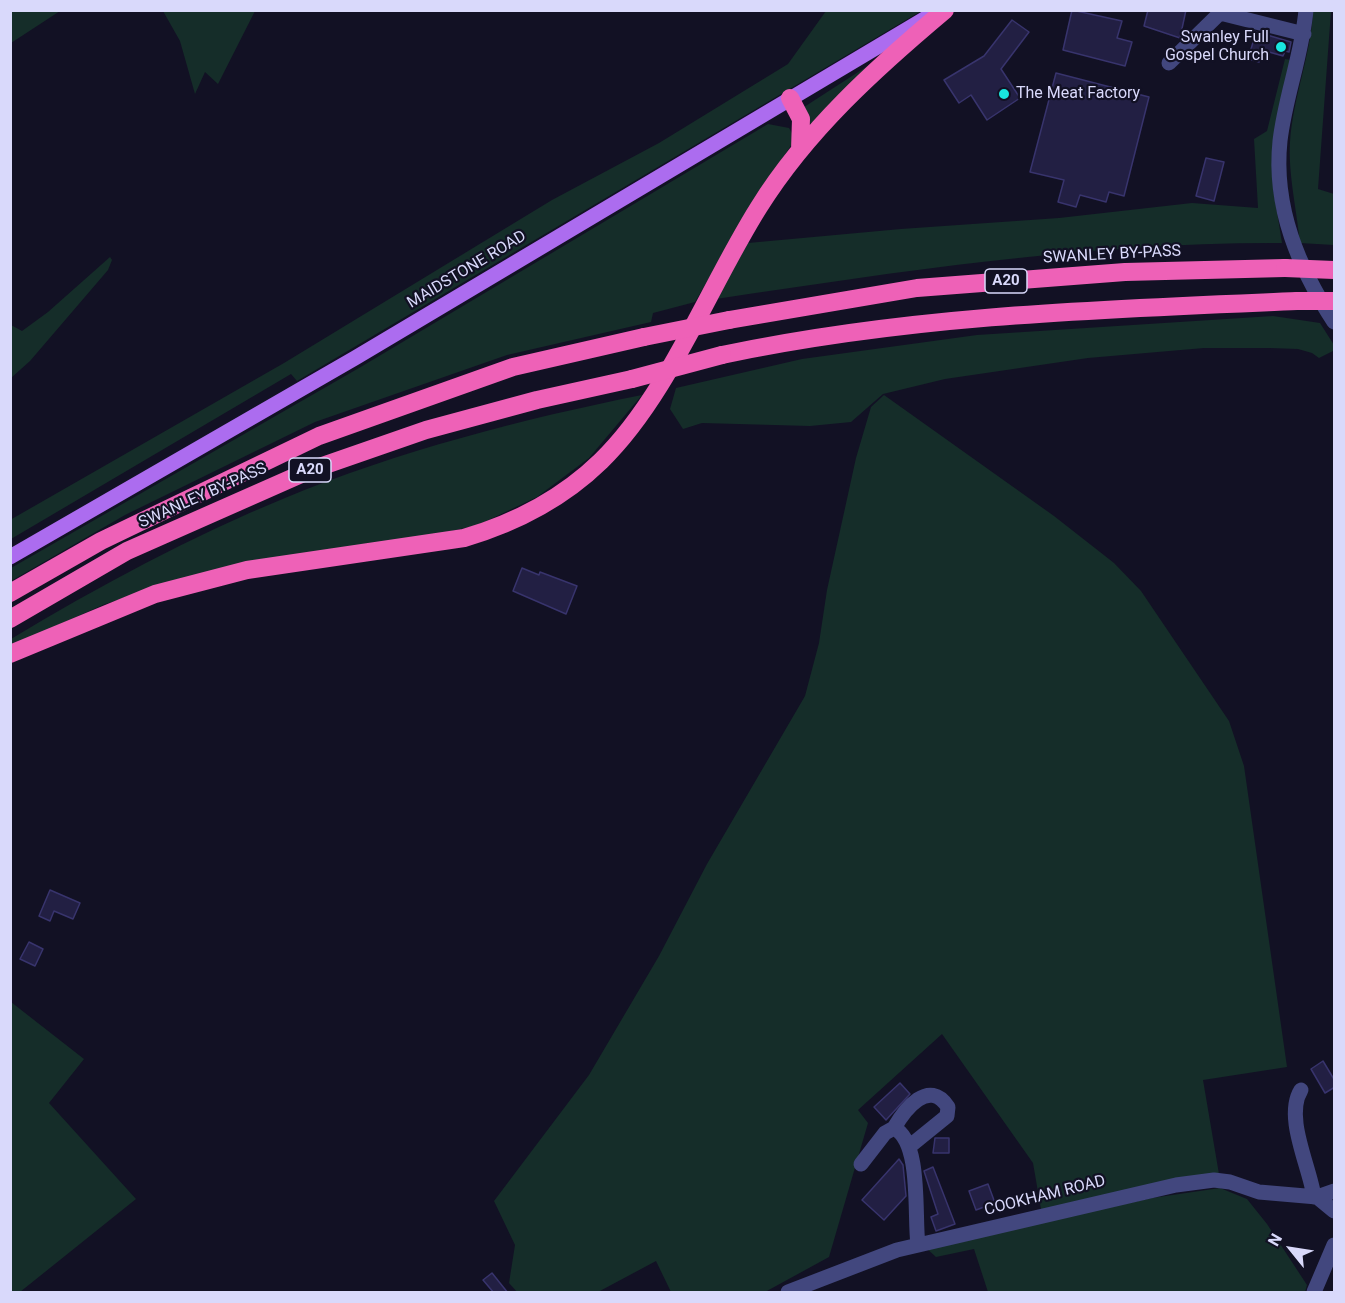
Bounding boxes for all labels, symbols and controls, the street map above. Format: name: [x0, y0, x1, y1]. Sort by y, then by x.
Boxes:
place label: Swanley Full Gospel Church: [1165, 28, 1269, 66]
marker: Swanley Full Gospel Church: [1274, 40, 1288, 54]
place label: The Meat Factory: [1016, 84, 1140, 104]
marker: The Meat Factory: [997, 87, 1011, 101]
street label: MAIDSTONE ROAD: [404, 227, 530, 313]
street label: SWANLEY BY-PASS: [1043, 242, 1181, 268]
road number: A20: [985, 269, 1027, 293]
road number: A20: [289, 458, 331, 482]
street label: SWANLEY BY-PASS: [136, 459, 270, 533]
street label: COOKHAM ROAD: [983, 1172, 1107, 1220]
north arrow: [1261, 1219, 1321, 1279]
text: N: [1264, 1230, 1286, 1249]

